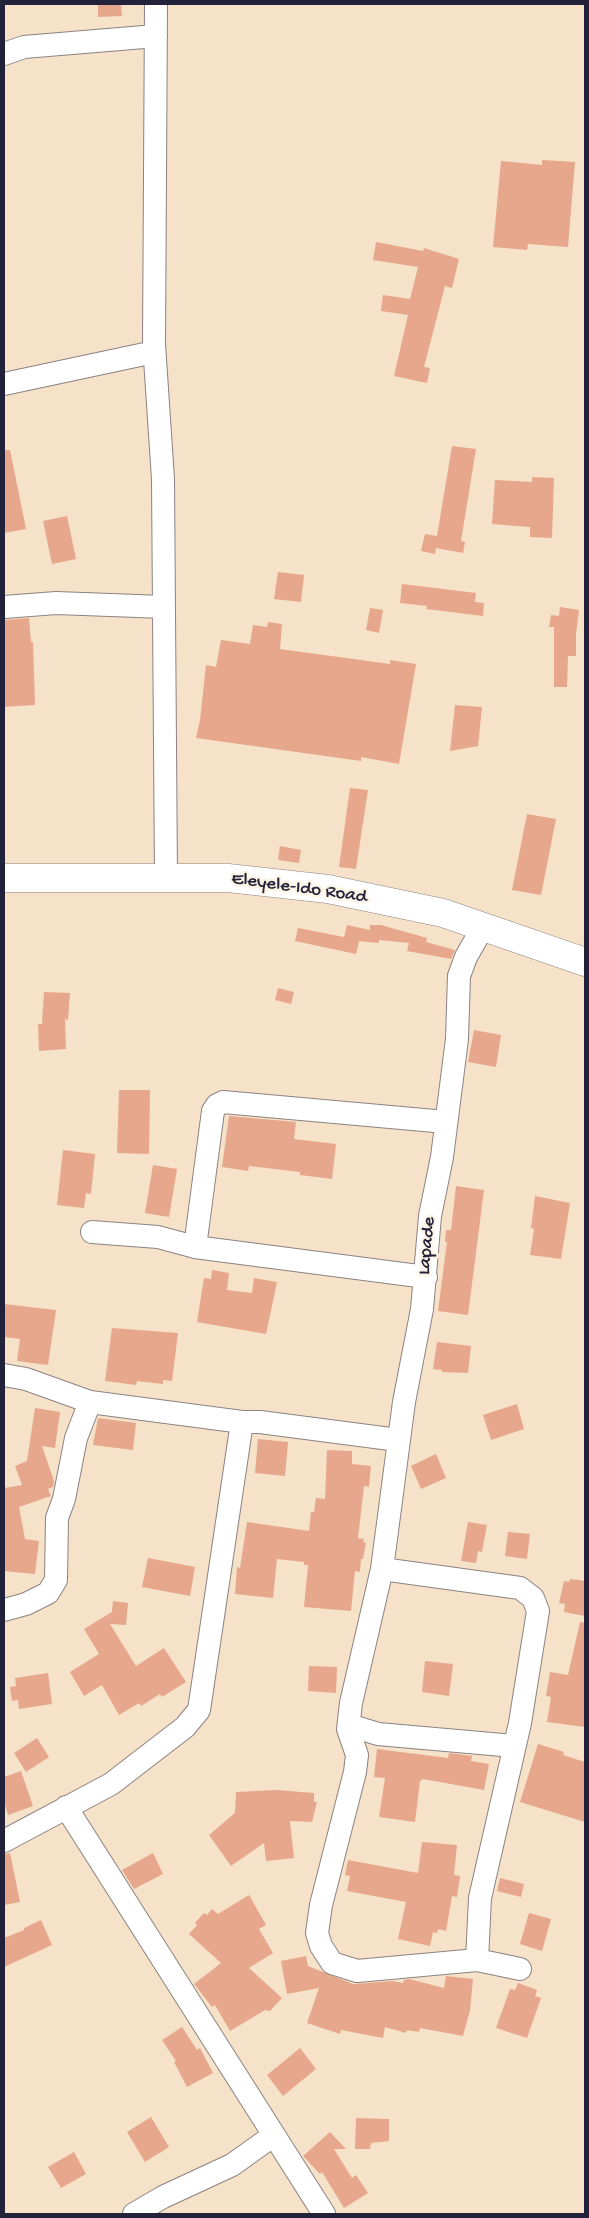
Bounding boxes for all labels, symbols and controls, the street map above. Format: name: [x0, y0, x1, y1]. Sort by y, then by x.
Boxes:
street label: Eleyele-Ido Road: [230, 868, 368, 910]
street label: Lapade: [414, 1216, 442, 1276]

